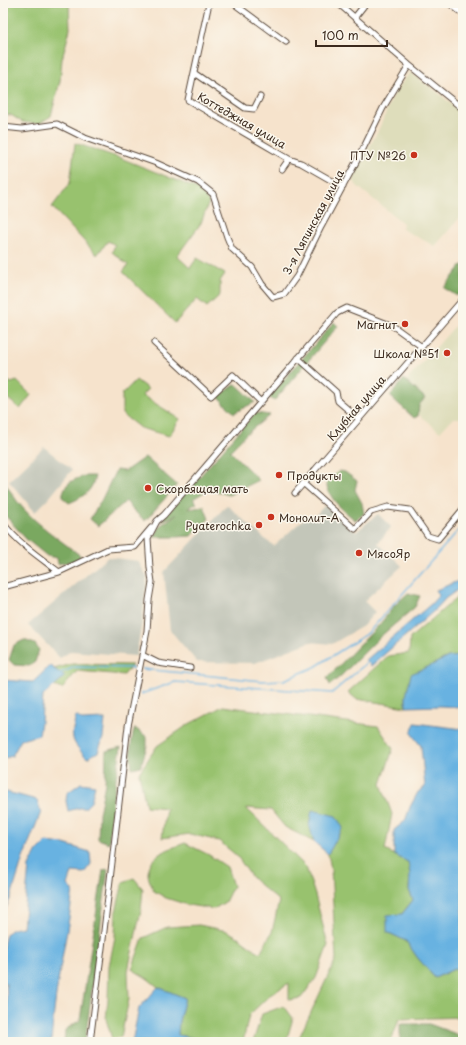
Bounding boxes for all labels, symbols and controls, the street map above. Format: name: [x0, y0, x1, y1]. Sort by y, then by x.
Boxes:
scale bar: [316, 22, 387, 48]
text: 100 m: [322, 26, 359, 44]
street label: Коттеджная улица: [194, 88, 290, 152]
place label: ПТУ №26: [350, 147, 406, 164]
marker: ПТУ №26: [409, 150, 419, 160]
street label: 3-я Ляпинская улица: [278, 166, 348, 278]
place label: Магнит: [357, 316, 398, 333]
marker: Магнит: [400, 319, 410, 329]
place label: Школа №51: [374, 345, 439, 362]
marker: Школа №51: [442, 348, 452, 358]
street label: Клубная улица: [323, 372, 389, 444]
place label: Продукты: [287, 467, 341, 484]
marker: Продукты: [274, 470, 284, 480]
place label: Скорбящая мать: [156, 480, 249, 497]
marker: Скорбящая мать: [143, 483, 153, 493]
place label: Монолит-А: [279, 509, 340, 526]
marker: Монолит-А: [266, 512, 276, 522]
place label: Pyaterochka: [185, 517, 251, 534]
marker: Pyaterochka: [254, 520, 264, 530]
place label: МясоЯр: [367, 545, 410, 562]
marker: МясоЯр: [354, 548, 364, 558]

